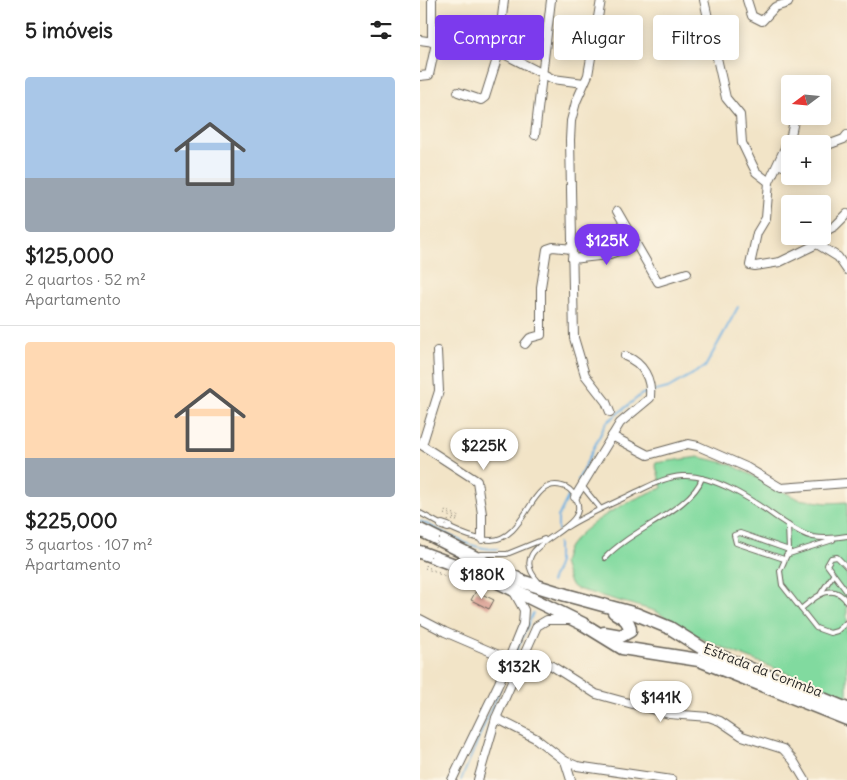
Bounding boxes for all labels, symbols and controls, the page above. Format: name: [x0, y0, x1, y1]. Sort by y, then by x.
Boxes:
chip: Comprar: [435, 15, 544, 60]
chip: Alugar: [554, 15, 643, 60]
chip: Filtros: [653, 15, 739, 60]
icon: filters: [367, 16, 395, 44]
text: 5 imóveis: [25, 17, 113, 44]
north arrow: [781, 75, 831, 125]
map controls: [781, 75, 831, 245]
icon: home: [165, 109, 255, 199]
button: +: [781, 135, 831, 185]
button: −: [781, 195, 831, 245]
pin: $125K: [572, 224, 642, 266]
text: $125K: [586, 230, 628, 250]
text: $125,000: [25, 242, 114, 269]
text: 2 quartos · 52 m²: [25, 269, 146, 289]
text: Apartamento: [25, 289, 121, 309]
icon: home: [165, 375, 255, 465]
pin: $225K: [449, 428, 519, 471]
text: $225K: [461, 435, 507, 455]
text: $225,000: [25, 507, 118, 534]
text: 3 quartos · 107 m²: [25, 534, 153, 554]
text: Apartamento: [25, 554, 121, 574]
pin: $180K: [447, 558, 517, 600]
text: $180K: [460, 564, 504, 584]
street label: Estrada da Corimba: [701, 639, 825, 701]
pin: $132K: [484, 650, 554, 692]
text: $132K: [498, 656, 540, 676]
pin: $141K: [626, 680, 696, 723]
text: $141K: [641, 687, 681, 707]

